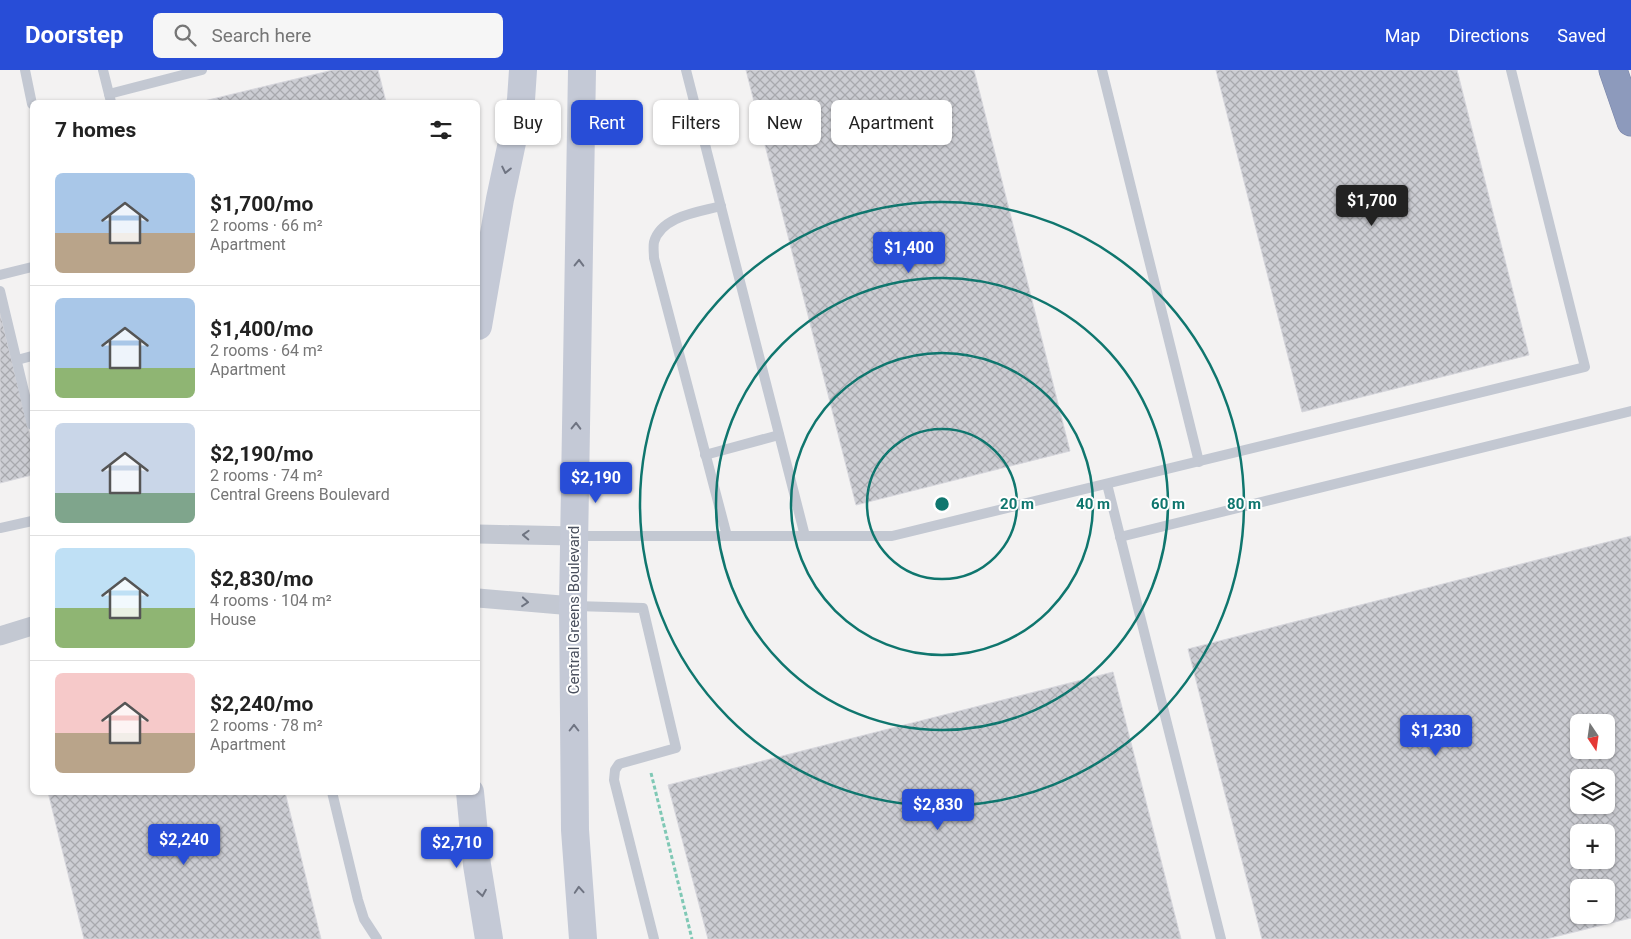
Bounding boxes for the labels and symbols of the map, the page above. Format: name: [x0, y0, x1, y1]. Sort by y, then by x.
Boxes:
one-way arrow: [501, 165, 512, 174]
pin: $1,700: [1331, 184, 1413, 227]
pin: $1,400: [868, 232, 950, 274]
one-way arrow: [574, 259, 584, 266]
one-way arrow: [571, 421, 581, 429]
pin: $2,190: [555, 462, 637, 504]
centre of rings: [933, 495, 951, 513]
text: 20 m: [1000, 495, 1034, 513]
text: 40 m: [1076, 495, 1110, 513]
text: 60 m: [1151, 495, 1185, 513]
text: 80 m: [1227, 495, 1261, 513]
street label: Central Greens Boulevard: [565, 526, 583, 694]
one-way arrow: [522, 530, 530, 540]
one-way arrow: [522, 596, 530, 607]
pin: $1,230: [1395, 714, 1477, 757]
north arrow: [1570, 714, 1615, 759]
one-way arrow: [569, 724, 579, 732]
pin: $2,830: [897, 788, 979, 831]
pin: $2,240: [143, 824, 225, 866]
pin: $2,710: [416, 826, 498, 869]
one-way arrow: [574, 886, 585, 894]
one-way arrow: [476, 889, 486, 897]

